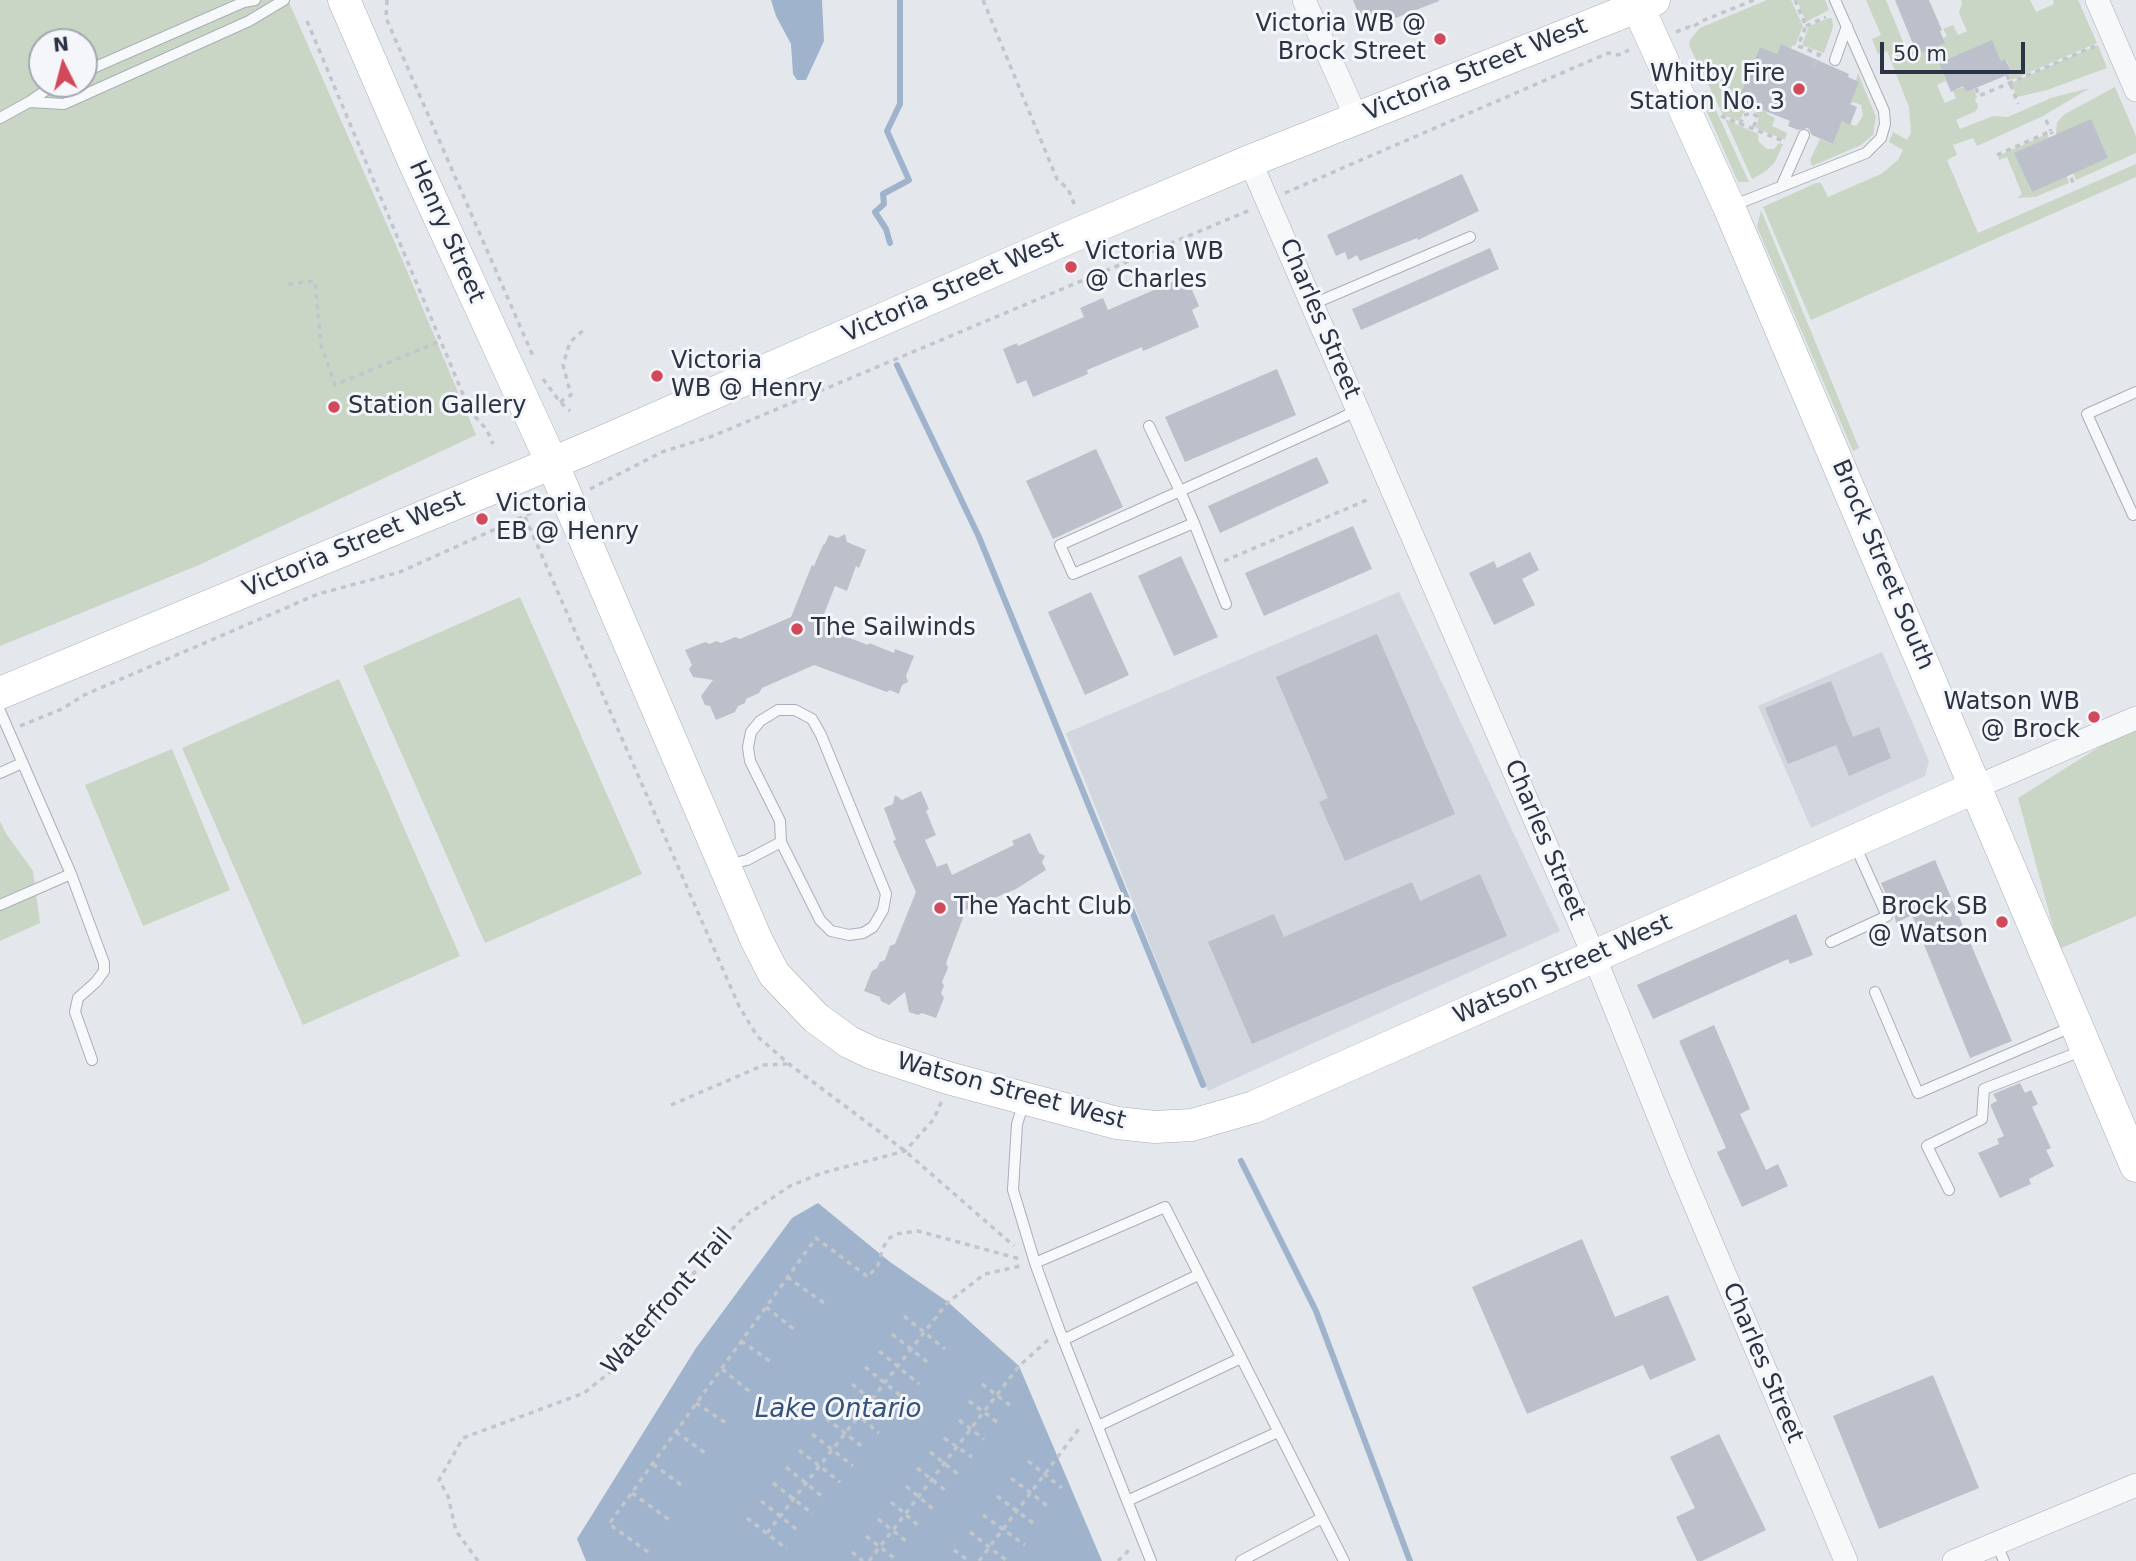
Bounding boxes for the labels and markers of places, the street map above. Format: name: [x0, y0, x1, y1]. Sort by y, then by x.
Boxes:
place label: Victoria WB @ Brock Street: [1255, 11, 1426, 67]
marker: Victoria WB @ Brock Street: [1432, 31, 1448, 47]
place label: Whitby Fire Station No. 3: [1629, 61, 1785, 117]
marker: Whitby Fire Station No. 3: [1791, 81, 1807, 97]
place label: Victoria WB @ Charles: [1085, 239, 1224, 295]
marker: Victoria WB @ Charles: [1063, 259, 1079, 275]
place label: Victoria WB @ Henry: [671, 348, 823, 404]
marker: Victoria WB @ Henry: [649, 368, 665, 384]
place label: Station Gallery: [348, 393, 526, 421]
marker: Station Gallery: [326, 399, 342, 415]
place label: Victoria EB @ Henry: [496, 491, 639, 547]
marker: Victoria EB @ Henry: [474, 511, 490, 527]
place label: The Sailwinds: [811, 615, 976, 643]
marker: The Sailwinds: [789, 621, 805, 637]
place label: Watson WB @ Brock: [1943, 689, 2080, 745]
marker: Watson WB @ Brock: [2086, 709, 2102, 725]
place label: The Yacht Club: [954, 894, 1132, 922]
place label: Brock SB @ Watson: [1868, 894, 1988, 950]
marker: The Yacht Club: [932, 900, 948, 916]
marker: Brock SB @ Watson: [1994, 914, 2010, 930]

